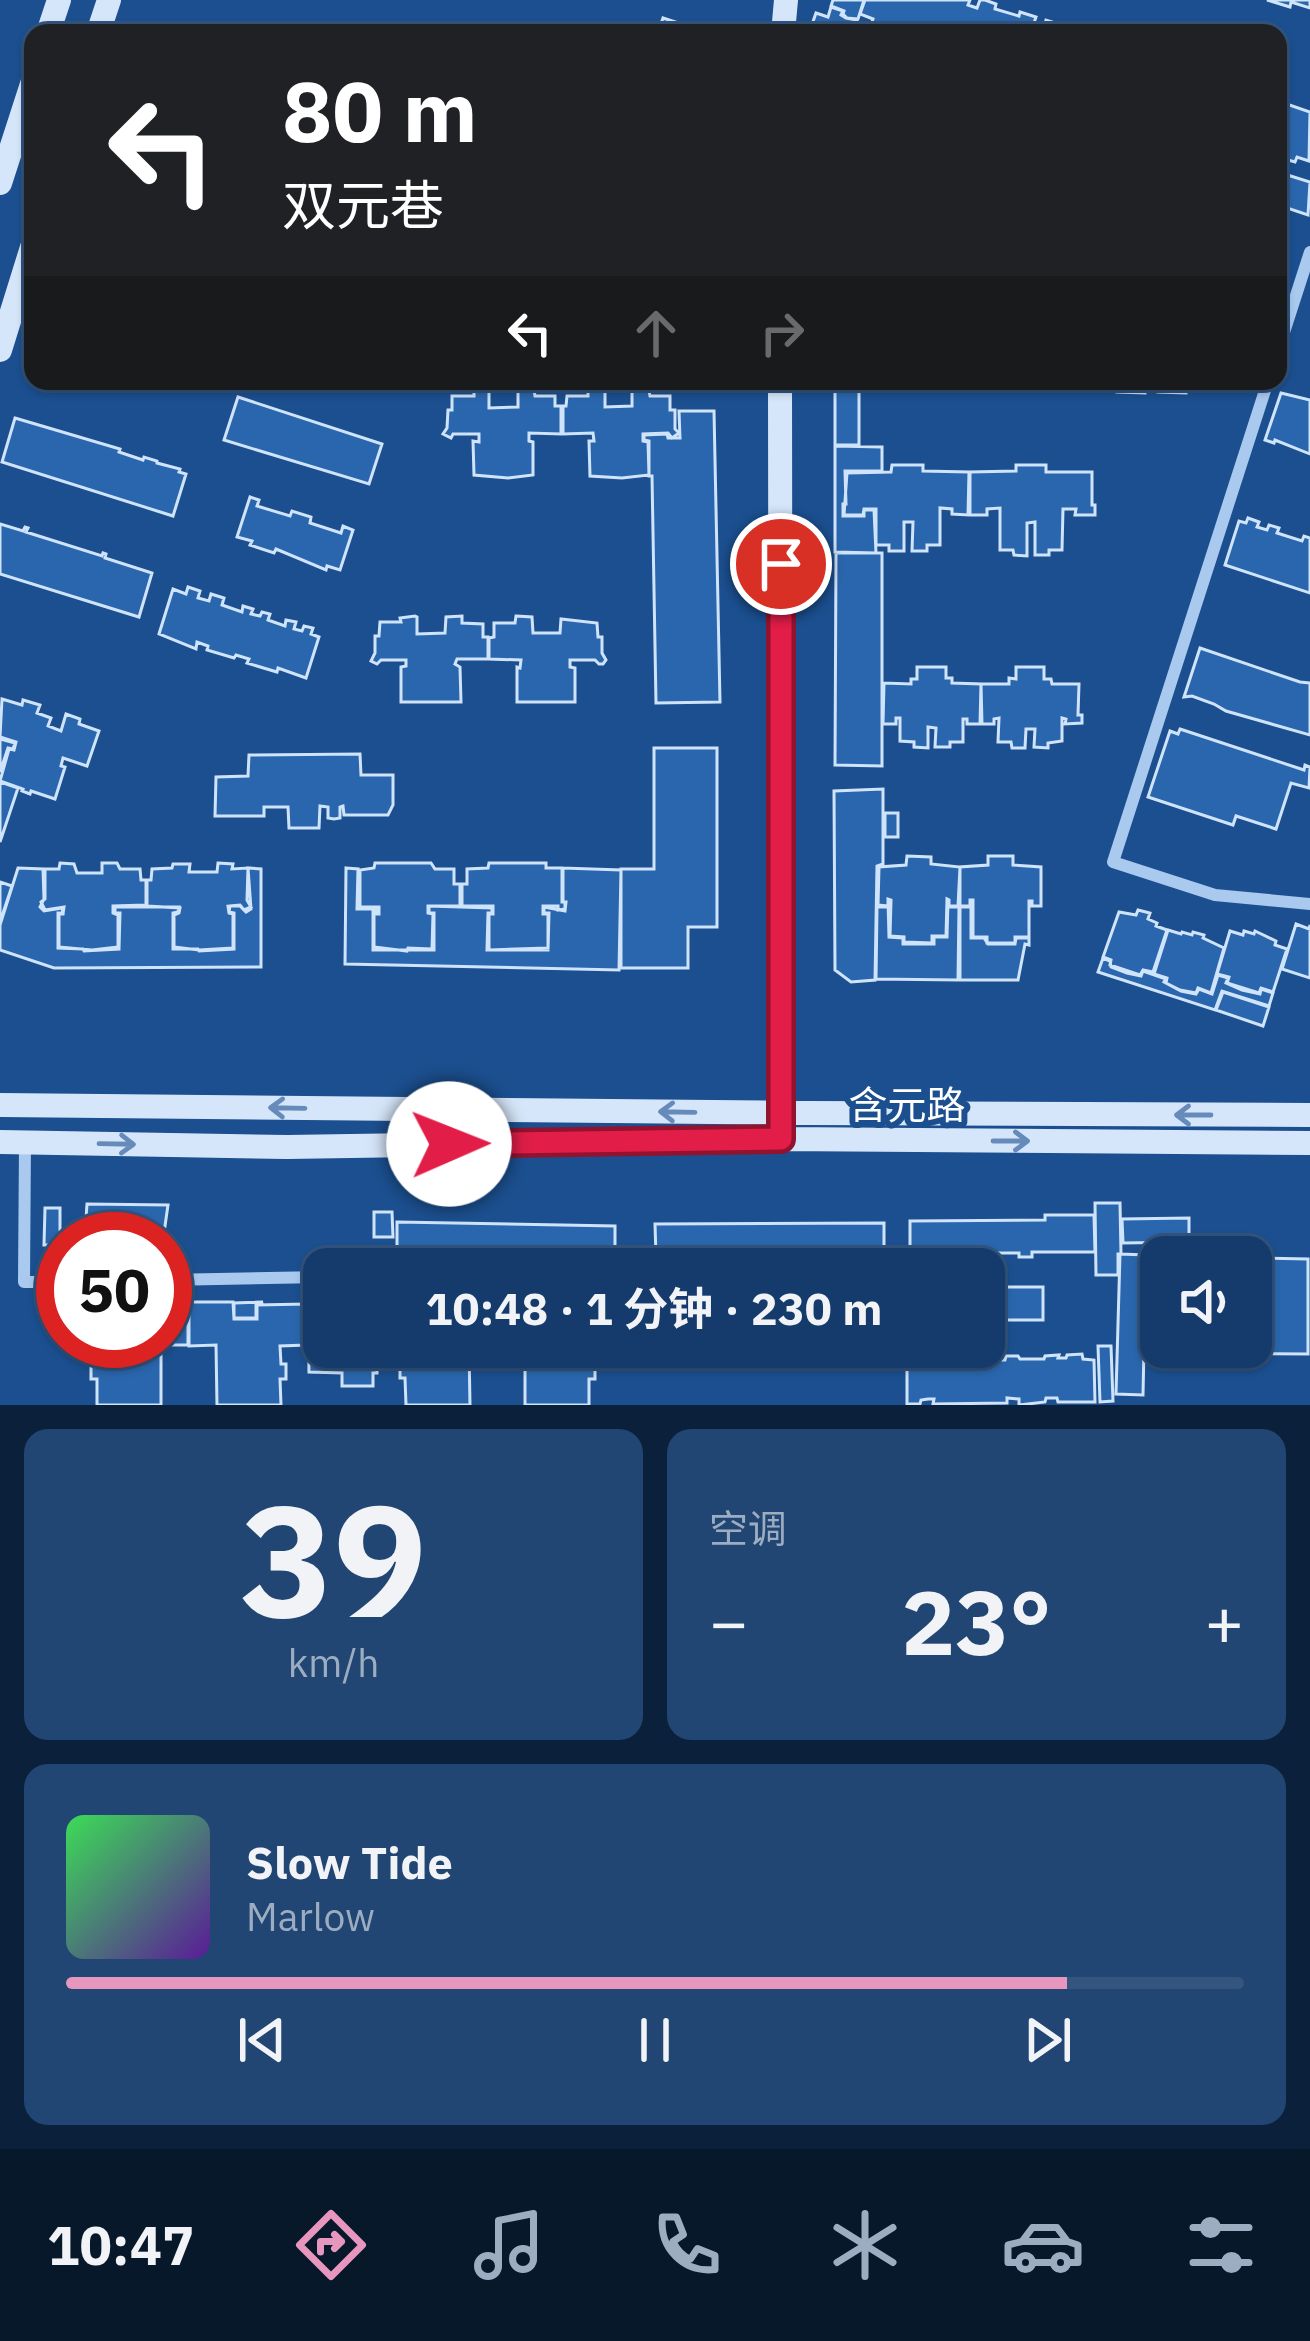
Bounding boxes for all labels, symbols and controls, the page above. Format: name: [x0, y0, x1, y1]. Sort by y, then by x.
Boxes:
text: 80 m: [282, 56, 478, 165]
icon: left: [84, 72, 240, 228]
text: 双元巷: [282, 170, 444, 240]
icon: left: [497, 300, 563, 366]
icon: ahead: [623, 300, 689, 366]
icon: right: [749, 300, 815, 366]
pin: [730, 513, 832, 615]
icon: arrive: [748, 531, 814, 597]
street label: 含元路: [848, 1079, 966, 1130]
position arrow: [386, 1081, 512, 1207]
one-way arrow: [268, 1097, 307, 1119]
one-way arrow: [658, 1101, 697, 1123]
one-way arrow: [1174, 1103, 1213, 1126]
one-way arrow: [991, 1130, 1030, 1152]
one-way arrow: [97, 1133, 136, 1155]
speed limit sign: 50: [36, 1212, 192, 1368]
map controls: [1140, 1236, 1272, 1368]
button: sound: [1140, 1236, 1272, 1368]
text: 10:48 · 1 分钟 · 230 m: [425, 1279, 883, 1337]
text: 39: [240, 1457, 427, 1660]
text: 空调: [709, 1503, 787, 1554]
text: 23°: [901, 1563, 1052, 1680]
text: −: [709, 1578, 749, 1664]
text: +: [1204, 1578, 1244, 1664]
text: km/h: [288, 1637, 379, 1688]
text: Slow Tide: [246, 1833, 453, 1891]
text: Marlow: [246, 1891, 375, 1942]
icon: previous: [229, 2007, 295, 2073]
icon: pause: [622, 2007, 688, 2073]
icon: next: [1015, 2007, 1081, 2073]
icon: directions: [289, 2203, 373, 2287]
icon: music: [467, 2203, 551, 2287]
icon: phone: [645, 2203, 729, 2287]
icon: climate: [823, 2203, 907, 2287]
icon: car: [1001, 2203, 1085, 2287]
icon: filters: [1179, 2203, 1263, 2287]
text: 10:47: [47, 2210, 194, 2280]

